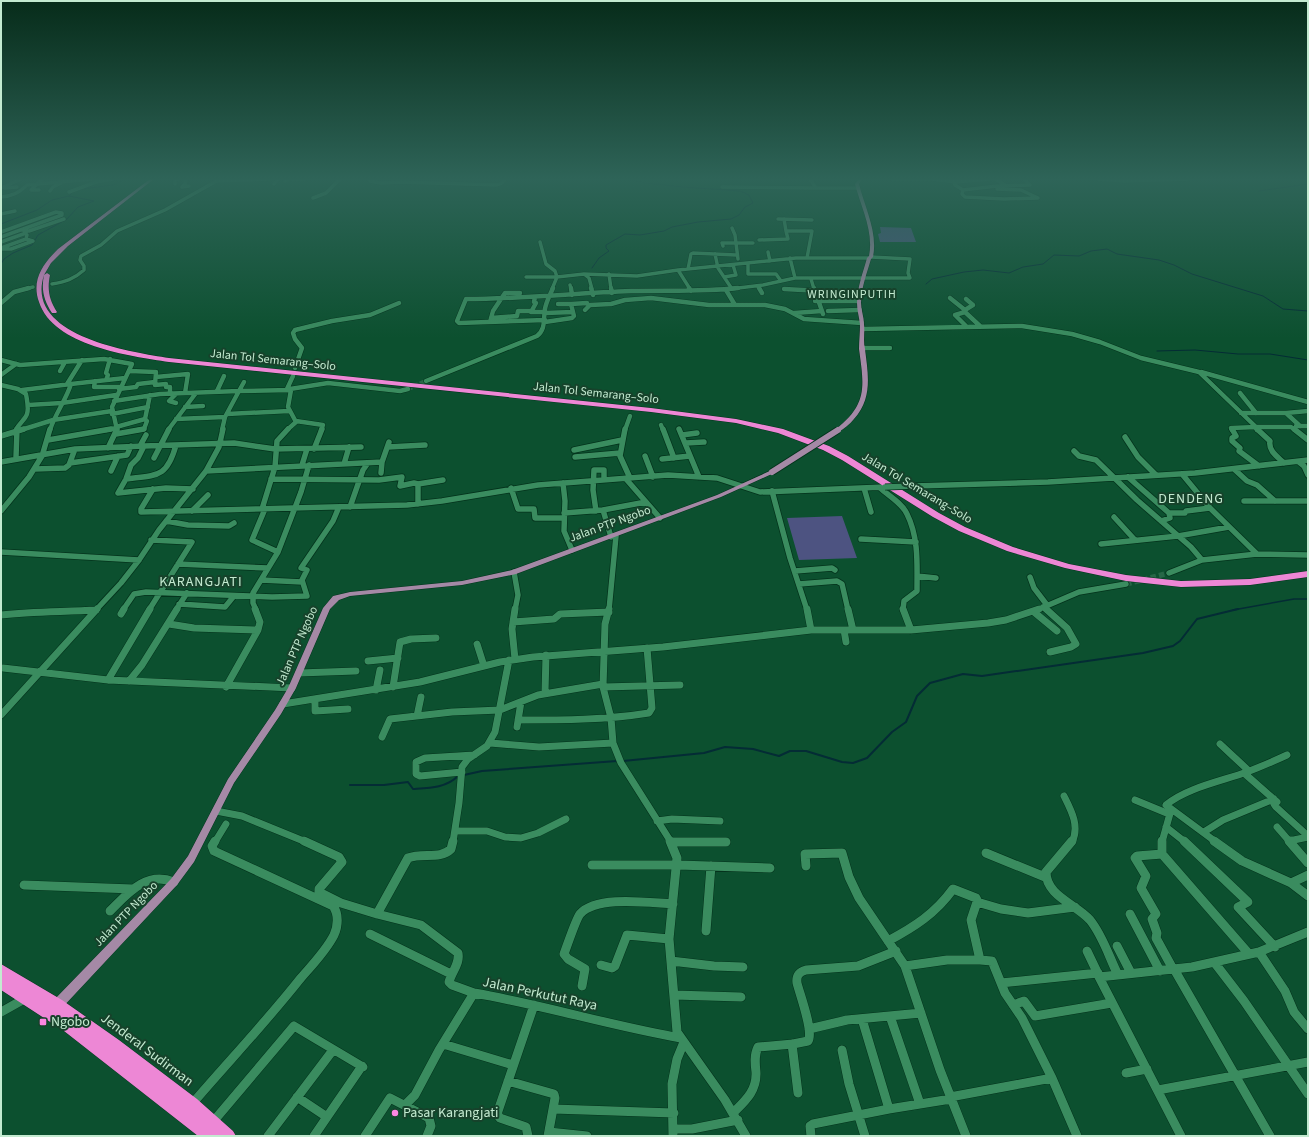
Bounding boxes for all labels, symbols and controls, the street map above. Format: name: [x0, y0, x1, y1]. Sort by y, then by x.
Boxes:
district label: WRINGINPUTIH: [807, 286, 897, 303]
street label: Jalan Tol Semarang–Solo: [209, 345, 337, 375]
street label: Jalan Tol Semarang–Solo: [532, 378, 660, 408]
street label: Jalan Tol Semarang–Solo: [858, 448, 976, 528]
district label: DENDENG: [1158, 489, 1224, 509]
street label: Jalan PTP Ngobo: [567, 501, 653, 547]
district label: KARANGJATI: [159, 572, 243, 592]
street label: Jalan PTP Ngobo: [272, 604, 322, 688]
street label: Jalan PTP Ngobo: [90, 877, 162, 951]
street label: Jalan Perkutut Raya: [481, 972, 599, 1016]
street label: Jenderal Sudirman: [96, 1008, 198, 1092]
place label: Ngobo: [51, 1012, 90, 1032]
marker: Ngobo: [38, 1017, 48, 1027]
place label: Pasar Karangjati: [403, 1103, 498, 1123]
marker: Pasar Karangjati: [390, 1108, 400, 1118]

